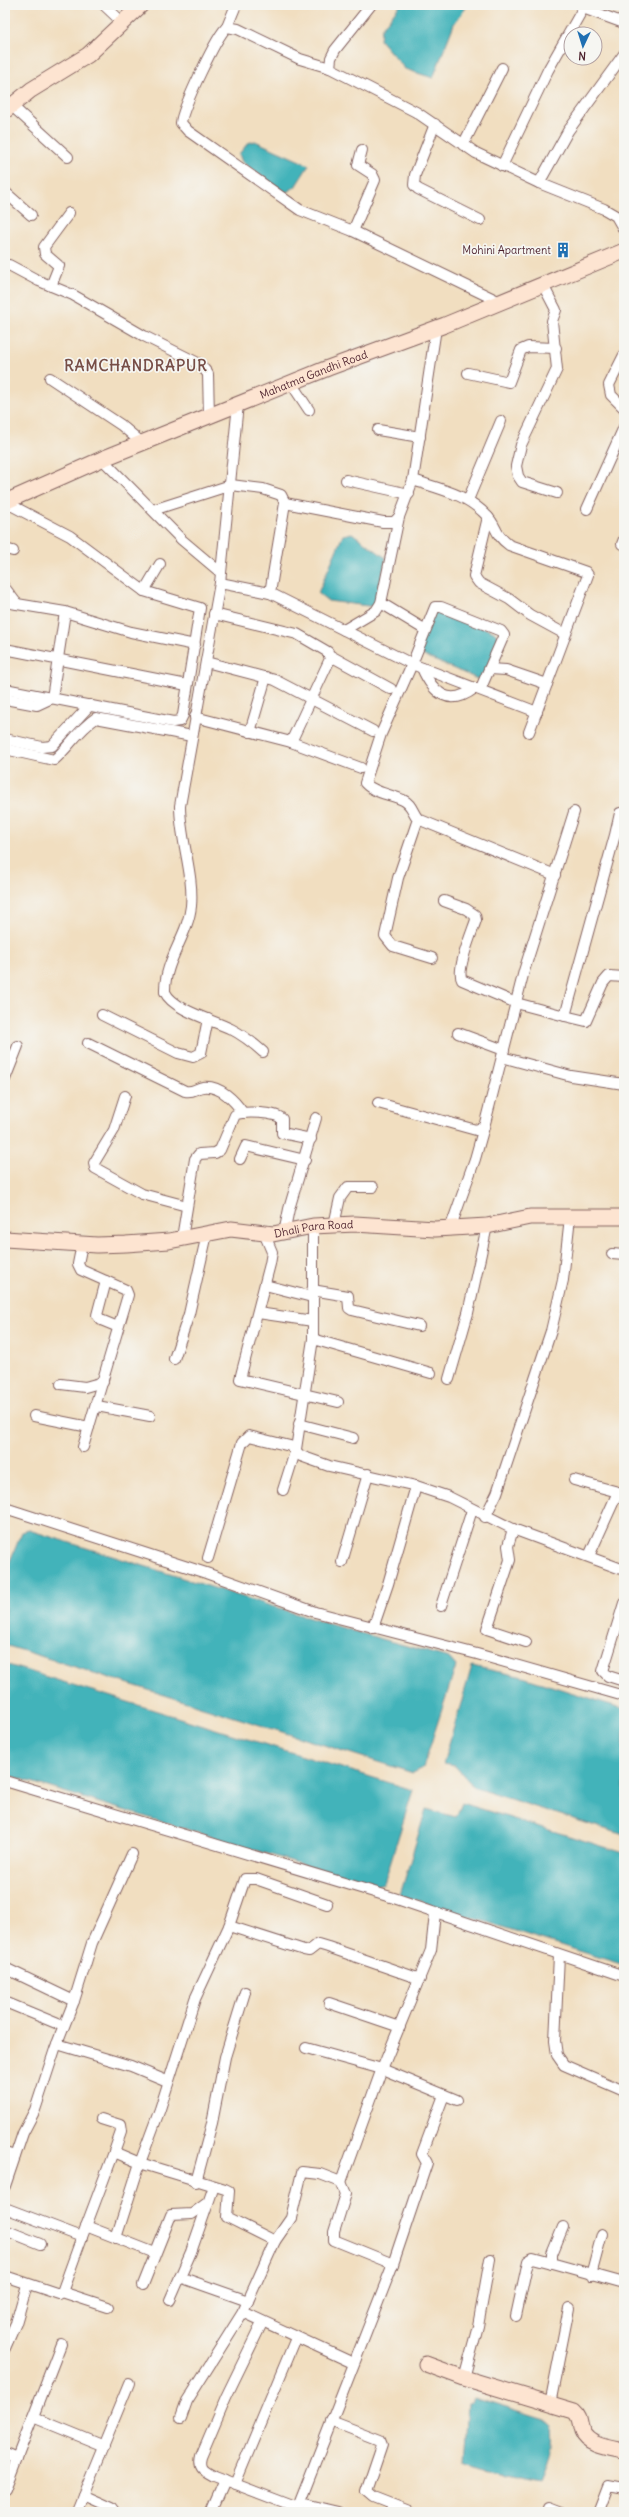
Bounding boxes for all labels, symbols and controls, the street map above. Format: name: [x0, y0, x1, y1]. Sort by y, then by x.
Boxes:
north arrow: [563, 26, 603, 66]
text: N: [578, 49, 587, 63]
building icon: Mohini Apartment: [554, 241, 572, 259]
place label: Mohini Apartment: [462, 243, 551, 257]
street label: Mahatma Gandhi Road: [258, 347, 370, 402]
district label: RAMCHANDRAPUR: [64, 356, 208, 375]
street label: Dhali Para Road: [273, 1217, 354, 1241]

